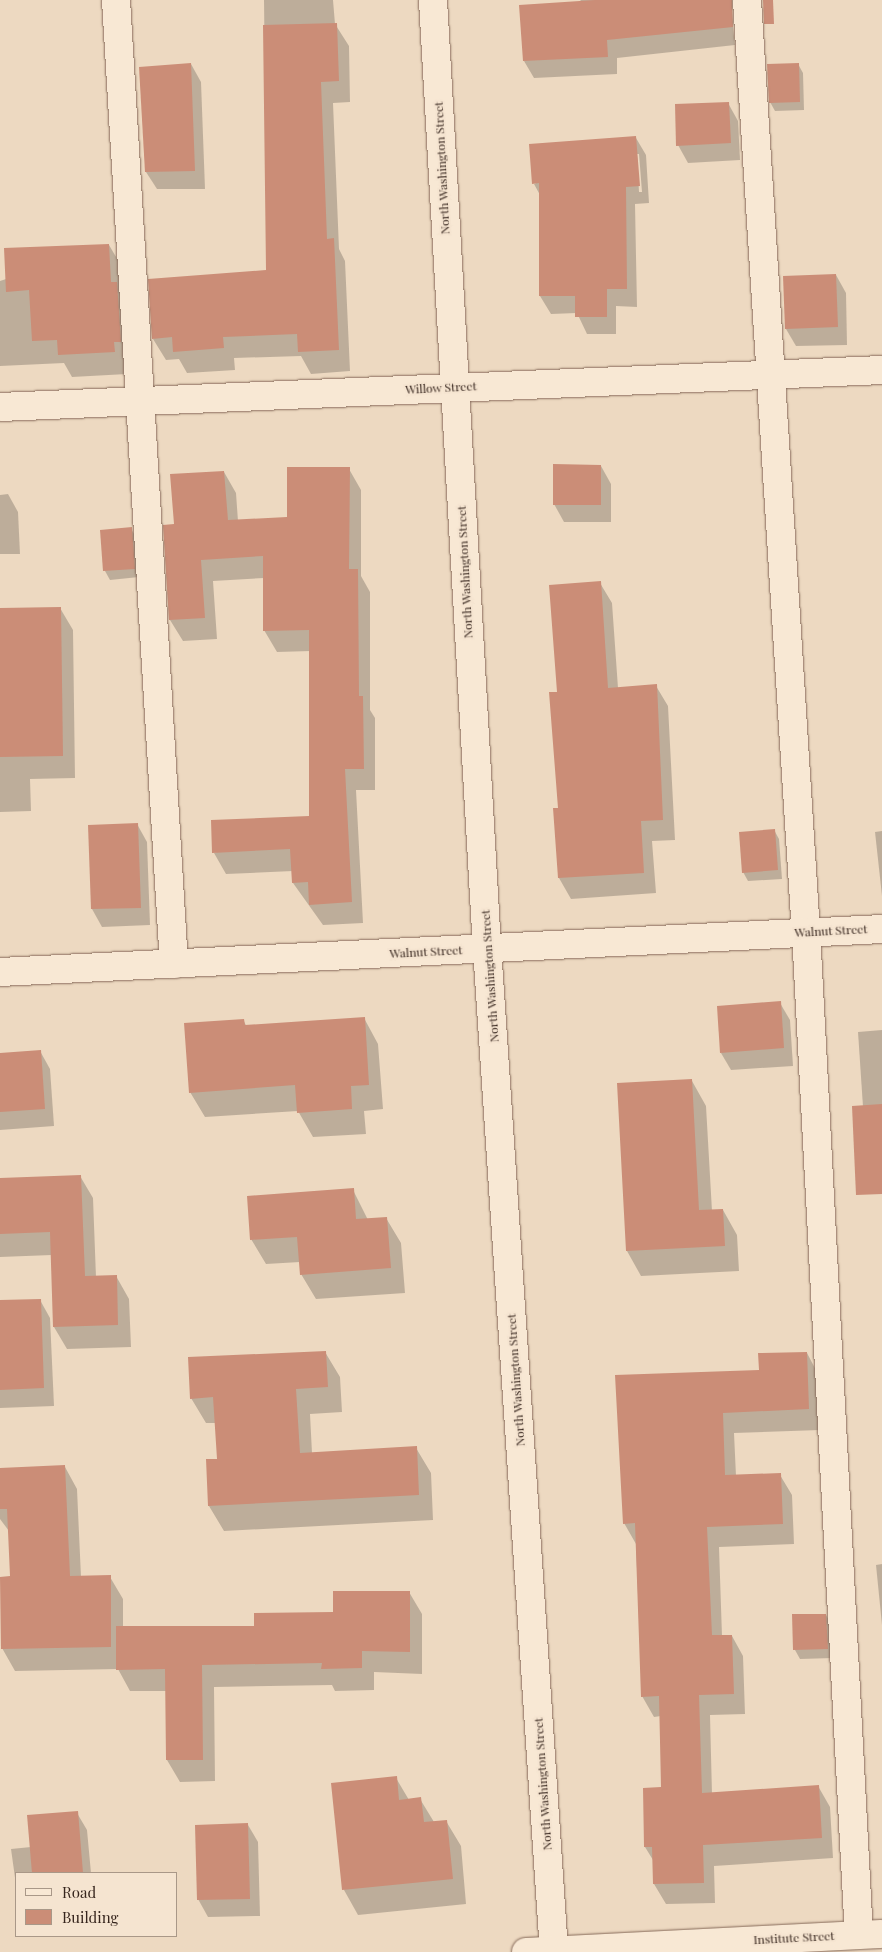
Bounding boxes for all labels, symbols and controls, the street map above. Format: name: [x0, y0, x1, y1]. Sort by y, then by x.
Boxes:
street label: North Washington Street: [431, 101, 453, 235]
street label: Willow Street: [405, 379, 477, 397]
street label: North Washington Street: [454, 505, 476, 639]
street label: North Washington Street: [478, 909, 502, 1043]
street label: Walnut Street: [794, 922, 868, 940]
street label: Walnut Street: [389, 943, 463, 961]
street label: North Washington Street: [504, 1313, 528, 1447]
street label: North Washington Street: [531, 1717, 555, 1851]
legend: [15, 1872, 178, 1937]
text: Road: [62, 1882, 96, 1902]
text: Building: [62, 1907, 118, 1927]
street label: Institute Street: [753, 1929, 835, 1947]

